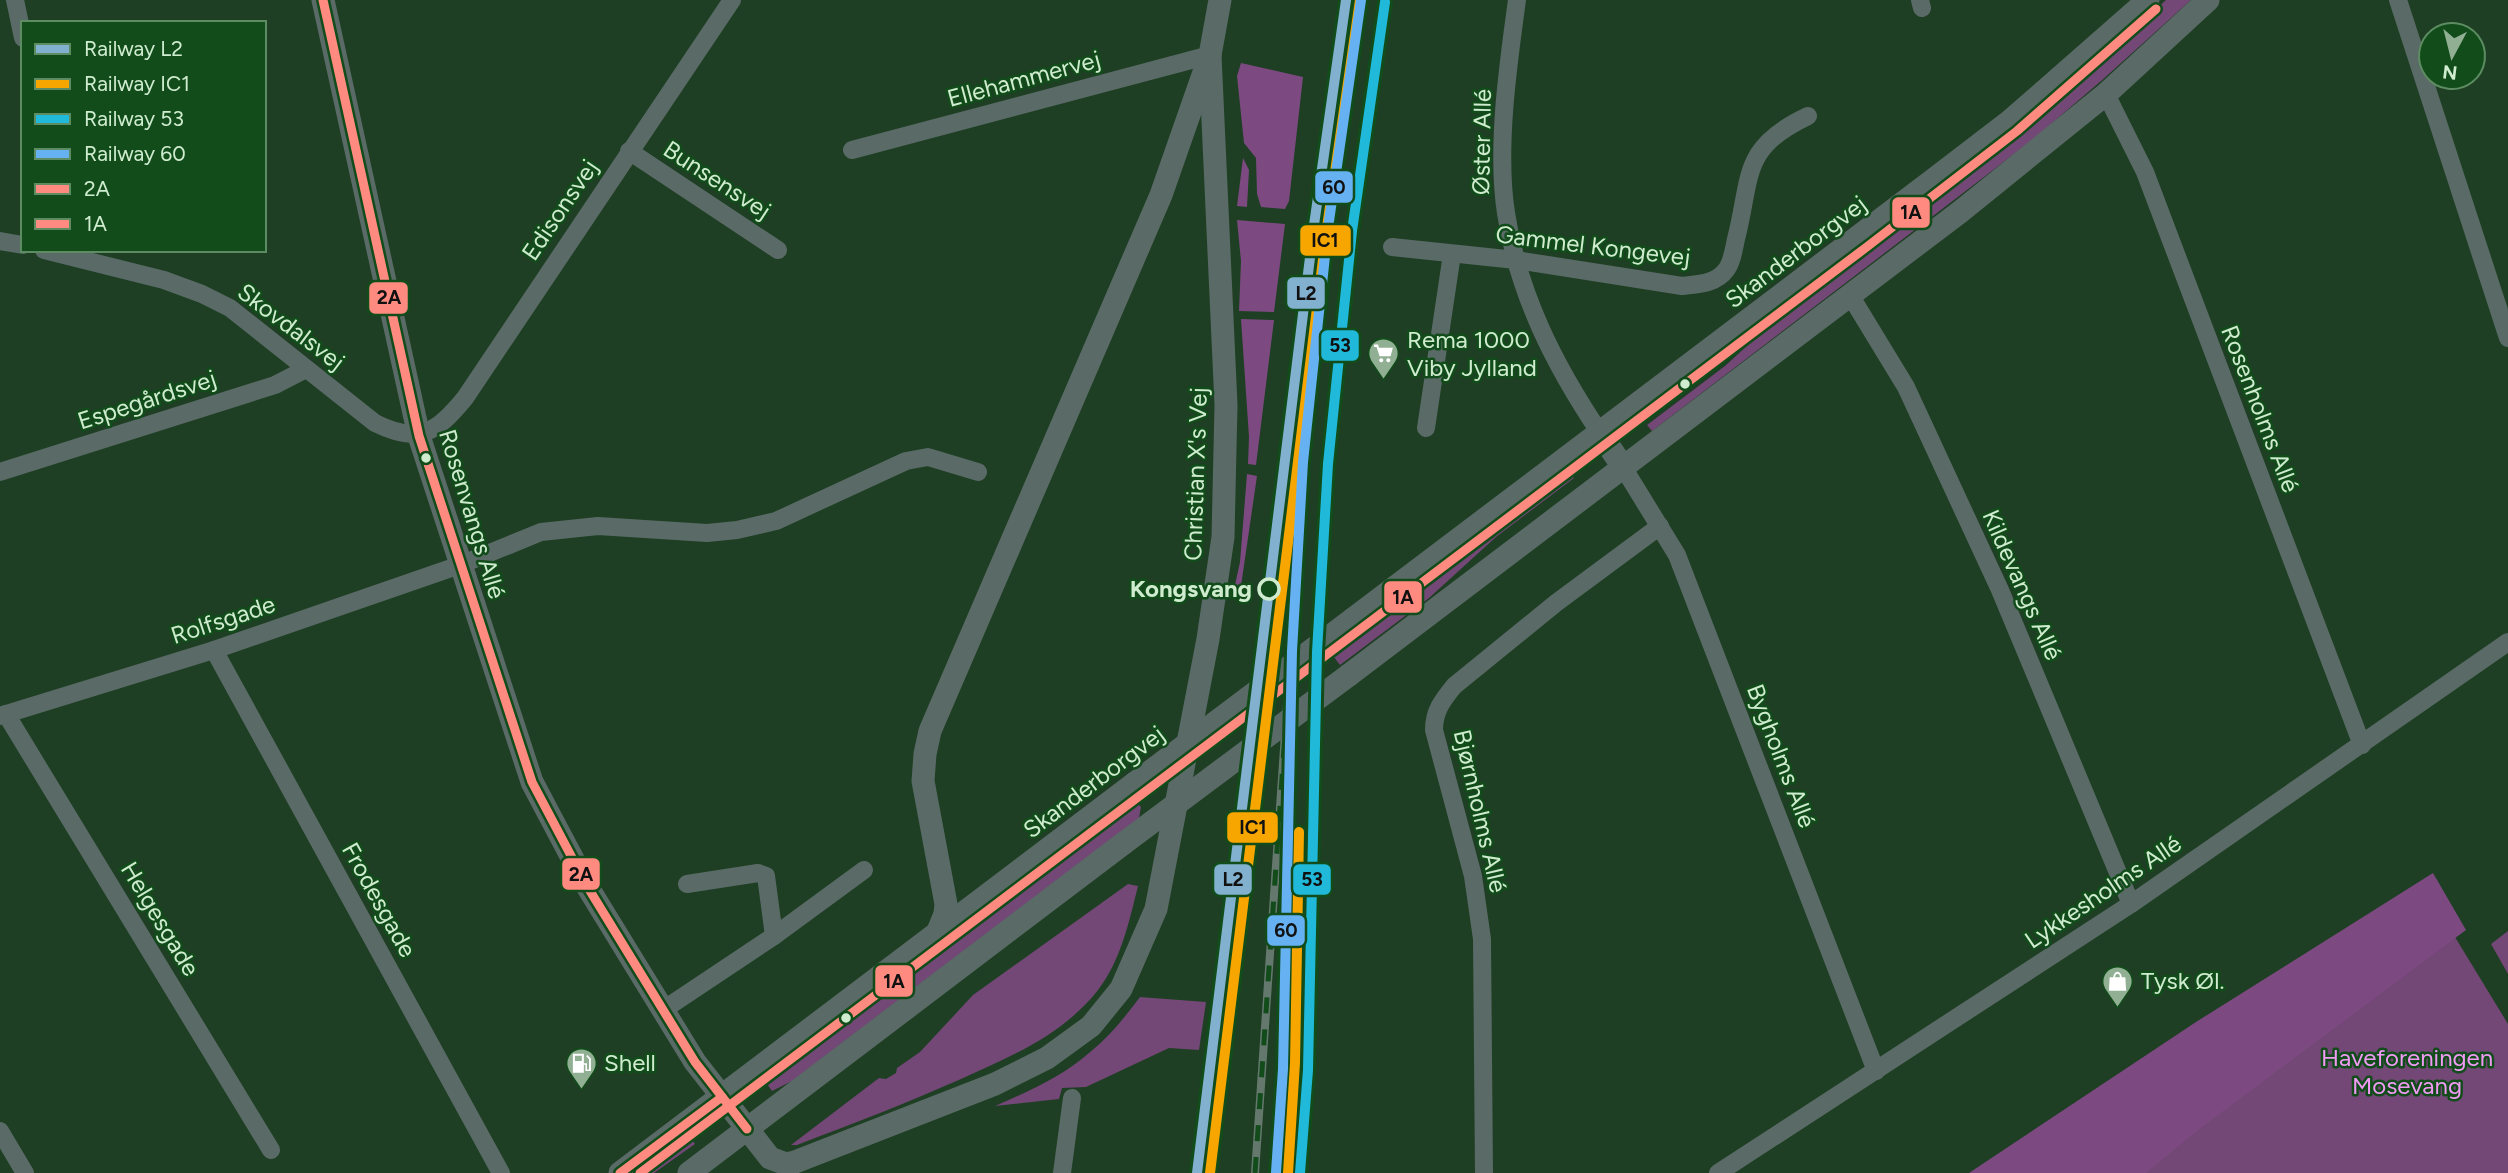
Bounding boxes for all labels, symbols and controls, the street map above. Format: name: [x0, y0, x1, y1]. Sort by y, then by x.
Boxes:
legend: [21, 21, 266, 252]
north arrow: [2417, 21, 2487, 91]
text: Railway L2: [84, 36, 183, 61]
street label: Ellehammervej: [944, 44, 1104, 113]
text: N: [2441, 60, 2459, 85]
text: Railway IC1: [84, 71, 190, 96]
street label: Øster Allé: [1466, 89, 1497, 195]
text: Railway 53: [84, 106, 184, 131]
street label: Bunsensvej: [658, 134, 776, 225]
text: Railway 60: [84, 141, 186, 166]
street label: Edisonsvej: [515, 154, 604, 266]
line badge: 60: [1314, 170, 1354, 204]
text: 2A: [84, 176, 110, 201]
text: 60: [1322, 176, 1346, 199]
street label: Skanderborgvej: [1719, 189, 1872, 314]
line badge: 1A: [1891, 196, 1931, 229]
text: 1A: [1900, 201, 1922, 224]
text: 1A: [84, 211, 107, 236]
street label: Gammel Kongevej: [1494, 219, 1692, 272]
line badge: IC1: [1299, 224, 1352, 257]
text: IC1: [1311, 229, 1339, 252]
line badge: L2: [1286, 276, 1326, 310]
street label: Skovdalsvej: [232, 277, 351, 376]
line badge: 2A: [368, 281, 409, 315]
text: L2: [1295, 282, 1317, 305]
text: 2A: [377, 286, 402, 309]
street label: Rosenholms Allé: [2215, 321, 2306, 496]
place label: Rema 1000 Viby Jylland: [1407, 325, 1537, 382]
line badge: 53: [1320, 329, 1360, 362]
text: 53: [1329, 334, 1351, 357]
supermarket icon: Rema 1000 Viby Jylland: [1367, 337, 1401, 381]
street label: Espegårdsvej: [74, 363, 220, 436]
unlabelled marker: [1678, 377, 1692, 391]
street label: Christian X's Vej: [1178, 387, 1213, 561]
street label: Rosenvangs Allé: [433, 426, 512, 602]
unlabelled marker: [419, 451, 433, 465]
street label: Kildevangs Allé: [1976, 505, 2069, 664]
place label: Kongsvang: [1130, 574, 1252, 603]
marker: Kongsvang: [1258, 578, 1280, 600]
line badge: 1A: [1383, 580, 1423, 614]
text: 1A: [1392, 586, 1414, 609]
street label: Rolfsgade: [167, 589, 279, 650]
street label: Bygholms Allé: [1741, 680, 1822, 832]
street label: Skanderborgvej: [1017, 719, 1170, 844]
street label: Bjørnholms Allé: [1448, 726, 1513, 895]
line badge: IC1: [1226, 811, 1279, 844]
text: IC1: [1239, 816, 1267, 839]
street label: Lykkesholms Allé: [2019, 829, 2186, 955]
street label: Frodesgade: [336, 837, 423, 962]
street label: Helgesgade: [115, 856, 206, 981]
line badge: 2A: [561, 857, 601, 891]
text: 2A: [569, 863, 594, 886]
line badge: L2: [1213, 863, 1253, 896]
line badge: 53: [1292, 863, 1332, 896]
text: L2: [1222, 868, 1244, 891]
text: 53: [1301, 868, 1323, 891]
line badge: 60: [1266, 914, 1306, 947]
text: 60: [1274, 919, 1298, 942]
line badge: 1A: [874, 964, 914, 998]
shop icon: Tysk Øl.: [2101, 964, 2135, 1008]
place label: Tysk Øl.: [2141, 966, 2224, 995]
text: 1A: [883, 970, 905, 993]
unlabelled marker: [839, 1011, 853, 1025]
park label: Haveforeningen Mosevang: [2321, 1043, 2493, 1100]
fuel station icon: Shell: [564, 1046, 598, 1090]
place label: Shell: [604, 1048, 656, 1077]

